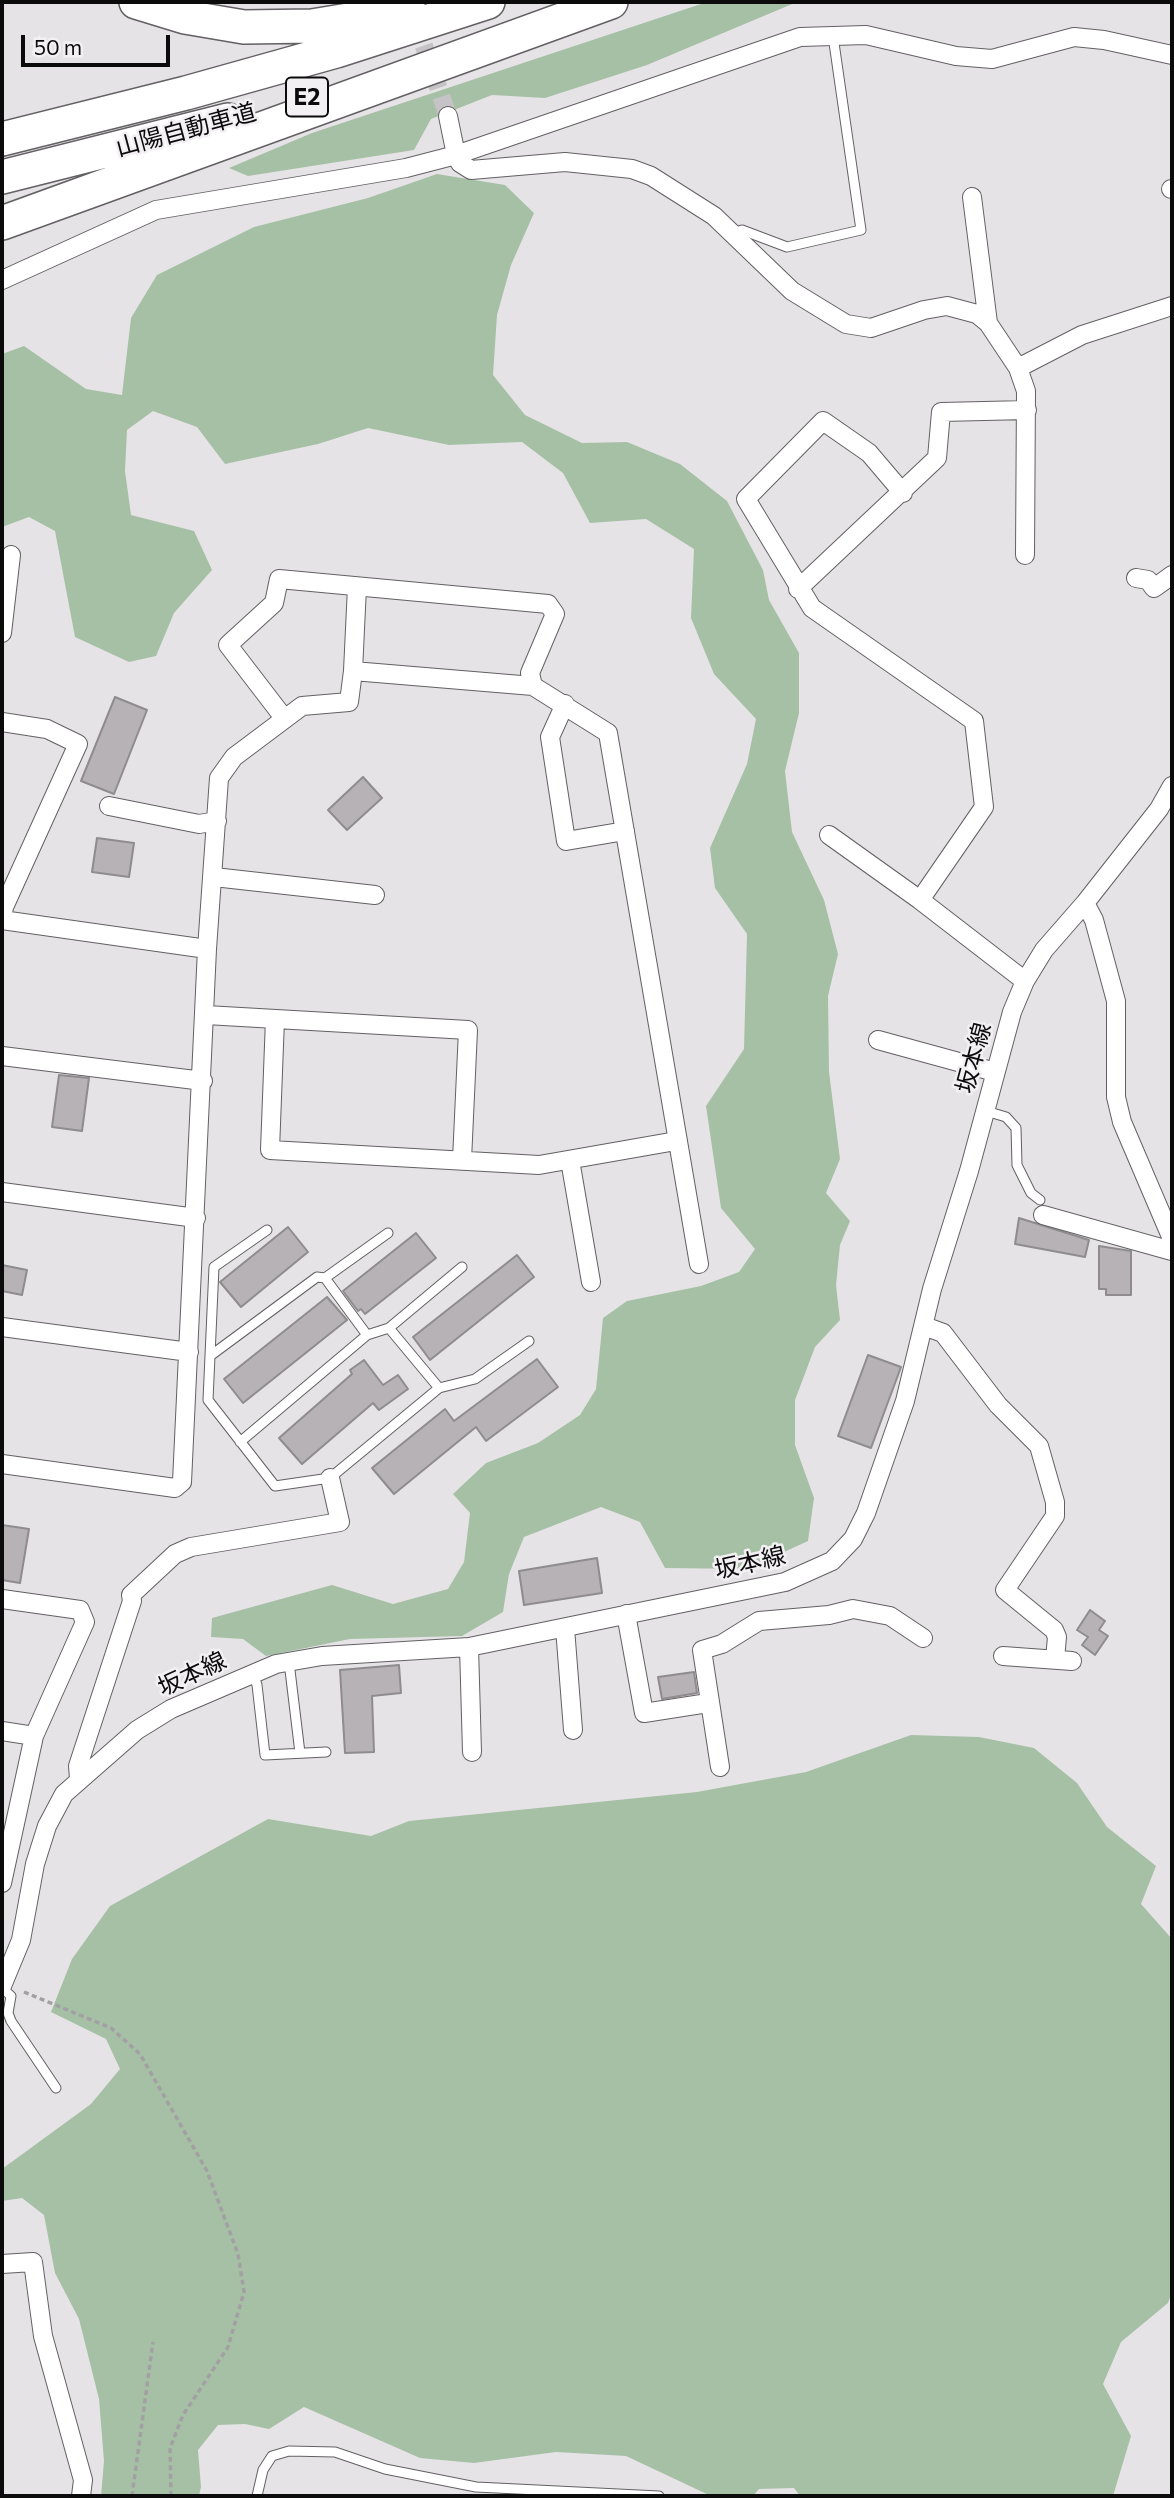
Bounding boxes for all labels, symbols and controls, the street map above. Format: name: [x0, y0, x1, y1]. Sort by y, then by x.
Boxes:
scale bar: [24, 21, 173, 65]
text: 50 m: [34, 34, 82, 59]
road number: E2: [286, 78, 328, 116]
street label: 山陽自動車道: [113, 97, 259, 163]
street label: 坂本線: [951, 1019, 997, 1097]
street label: 坂本線: [712, 1541, 788, 1585]
street label: 坂本線: [153, 1646, 231, 1702]

